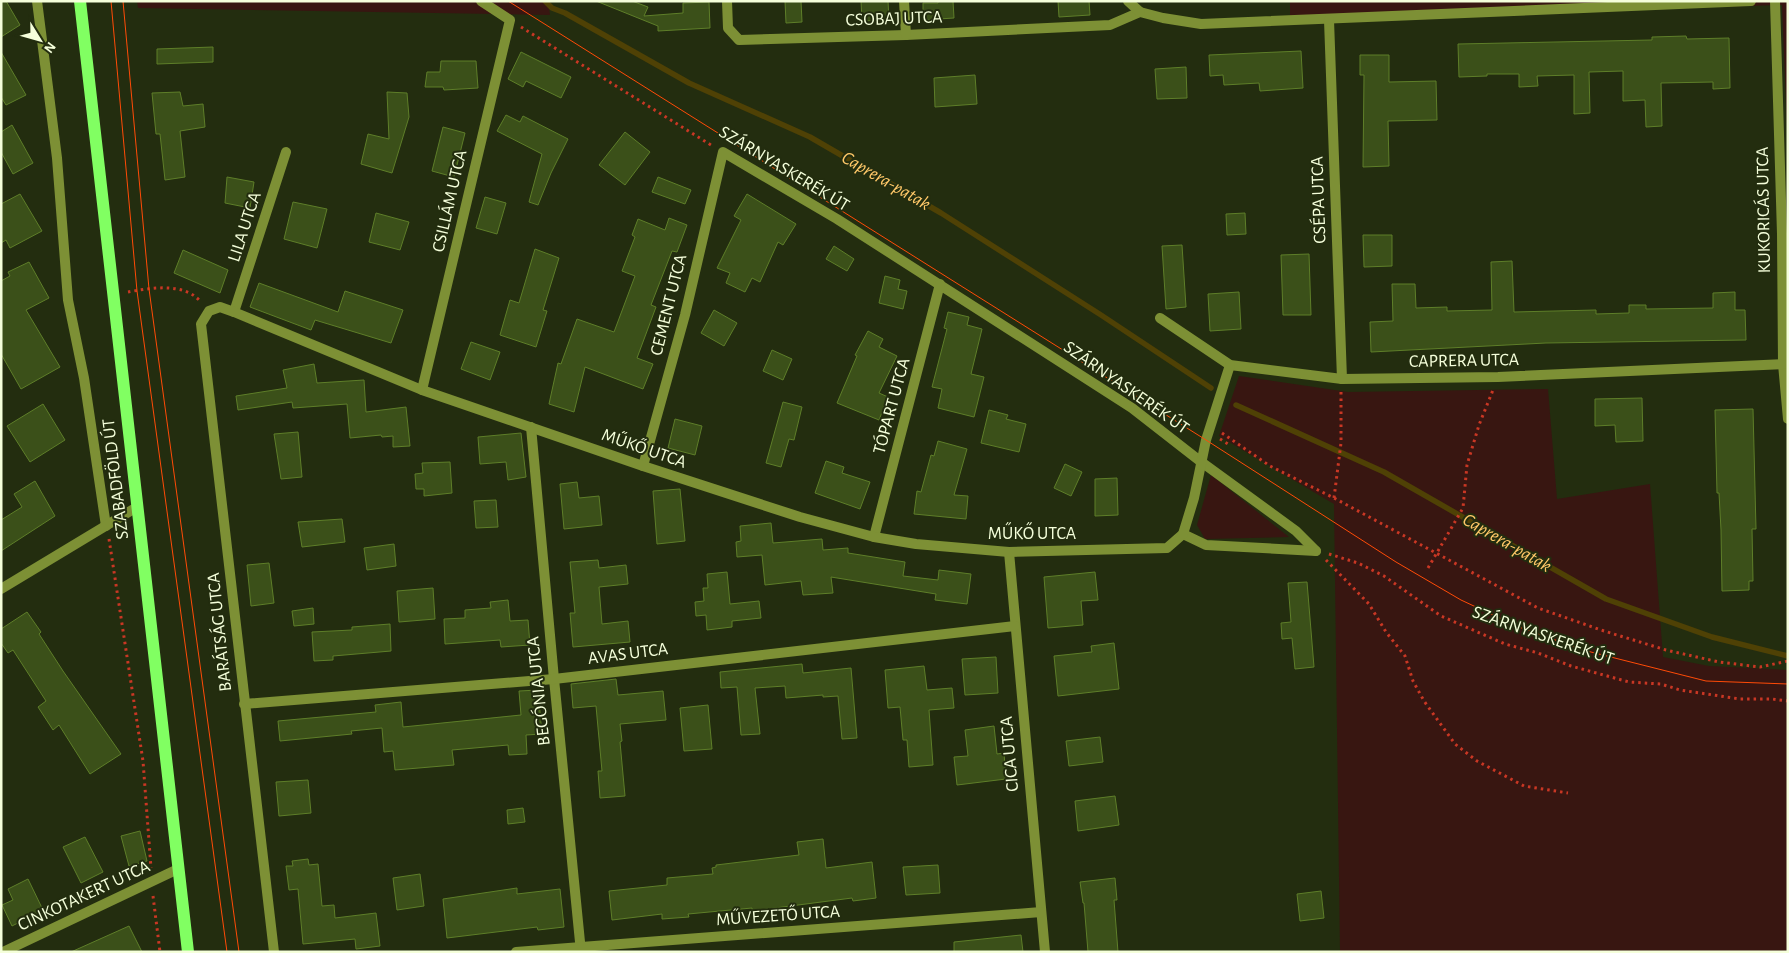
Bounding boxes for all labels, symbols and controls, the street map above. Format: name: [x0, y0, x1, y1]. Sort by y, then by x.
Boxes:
street label: CSOBAJ UTCA: [845, 8, 943, 30]
north arrow: [15, 15, 65, 65]
text: N: [41, 39, 58, 55]
street label: SZÁRNYASKERÉK ÚT: [716, 121, 854, 215]
street label: KUKORICÁS UTCA: [1751, 146, 1774, 274]
street label: CSILLÁM UTCA: [427, 147, 471, 254]
water label: Caprera-patak: [838, 148, 934, 214]
street label: CSÉPA UTCA: [1305, 155, 1330, 244]
street label: LILA UTCA: [225, 189, 265, 264]
street label: CEMENT UTCA: [648, 252, 690, 358]
street label: SZÁRNYASKERÉK ÚT: [1060, 336, 1194, 438]
street label: CAPRERA UTCA: [1409, 351, 1520, 371]
street label: TÓPART UTCA: [868, 355, 914, 456]
street label: SZABADFÖLD ÚT: [97, 417, 132, 541]
street label: MŰKŐ UTCA: [599, 423, 690, 472]
water label: Caprera-patak: [1459, 510, 1555, 576]
street label: MŰKŐ UTCA: [988, 522, 1077, 543]
street label: BARÁTSÁG UTCA: [202, 571, 235, 693]
street label: SZÁRNYASKERÉK ÚT: [1470, 601, 1617, 669]
street label: BEGÓNIA UTCA: [521, 635, 554, 747]
street label: AVAS UTCA: [587, 640, 670, 668]
street label: CICA UTCA: [998, 715, 1022, 793]
street label: CINKOTAKERT UTCA: [15, 857, 153, 935]
street label: MŰVEZETŐ UTCA: [715, 900, 841, 929]

